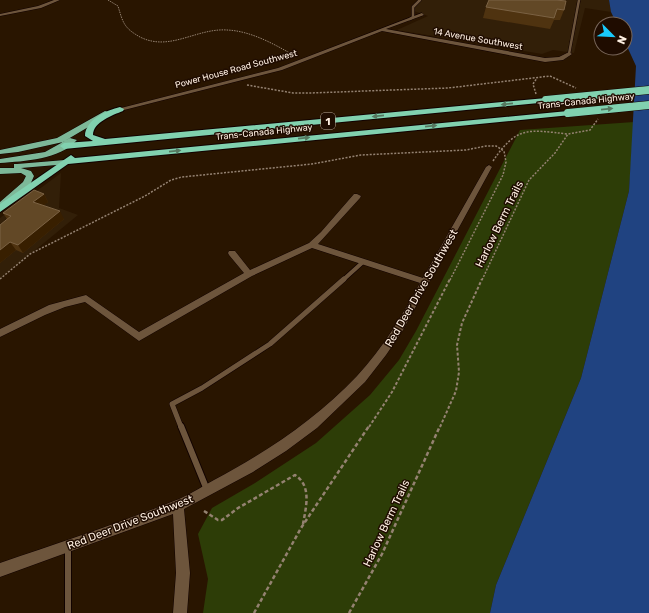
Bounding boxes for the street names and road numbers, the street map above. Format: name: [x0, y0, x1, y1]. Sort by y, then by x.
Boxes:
street label: 14 Avenue Southwest: [433, 26, 524, 52]
street label: Power House Road Southwest: [174, 48, 299, 90]
street label: Trans-Canada Highway: [537, 91, 635, 111]
road number: 1: [321, 113, 335, 129]
street label: Trans-Canada Highway: [215, 122, 313, 142]
street label: Harlow Berm Trails: [473, 178, 526, 270]
street label: Red Deer Drive Southwest: [382, 227, 461, 349]
street label: Harlow Berm Trails: [361, 477, 413, 569]
street label: Red Deer Drive Southwest: [65, 492, 196, 552]

